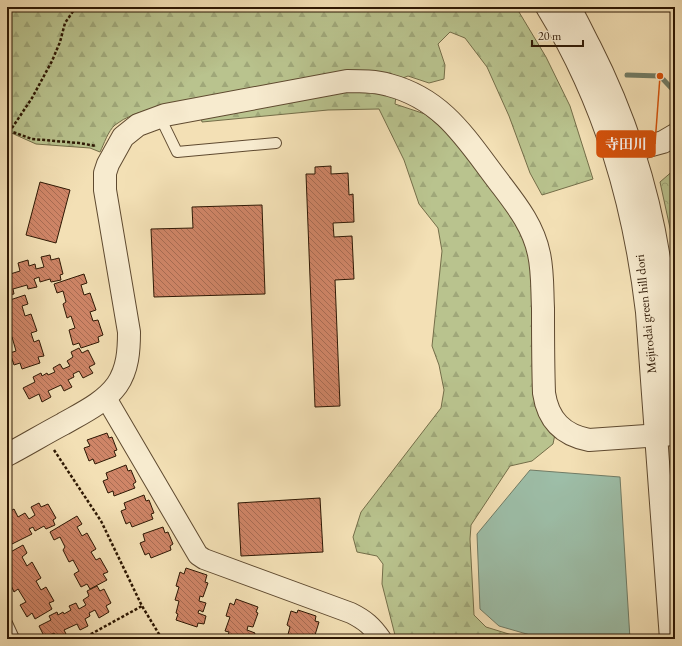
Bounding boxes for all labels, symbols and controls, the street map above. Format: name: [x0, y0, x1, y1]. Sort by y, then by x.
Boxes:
scale bar: [532, 22, 583, 48]
text: 20 m: [538, 28, 562, 44]
callout: 寺田川: [597, 131, 655, 157]
text: 寺田川: [605, 135, 647, 153]
street label: Mejirodai green hill dori: [631, 254, 660, 374]

